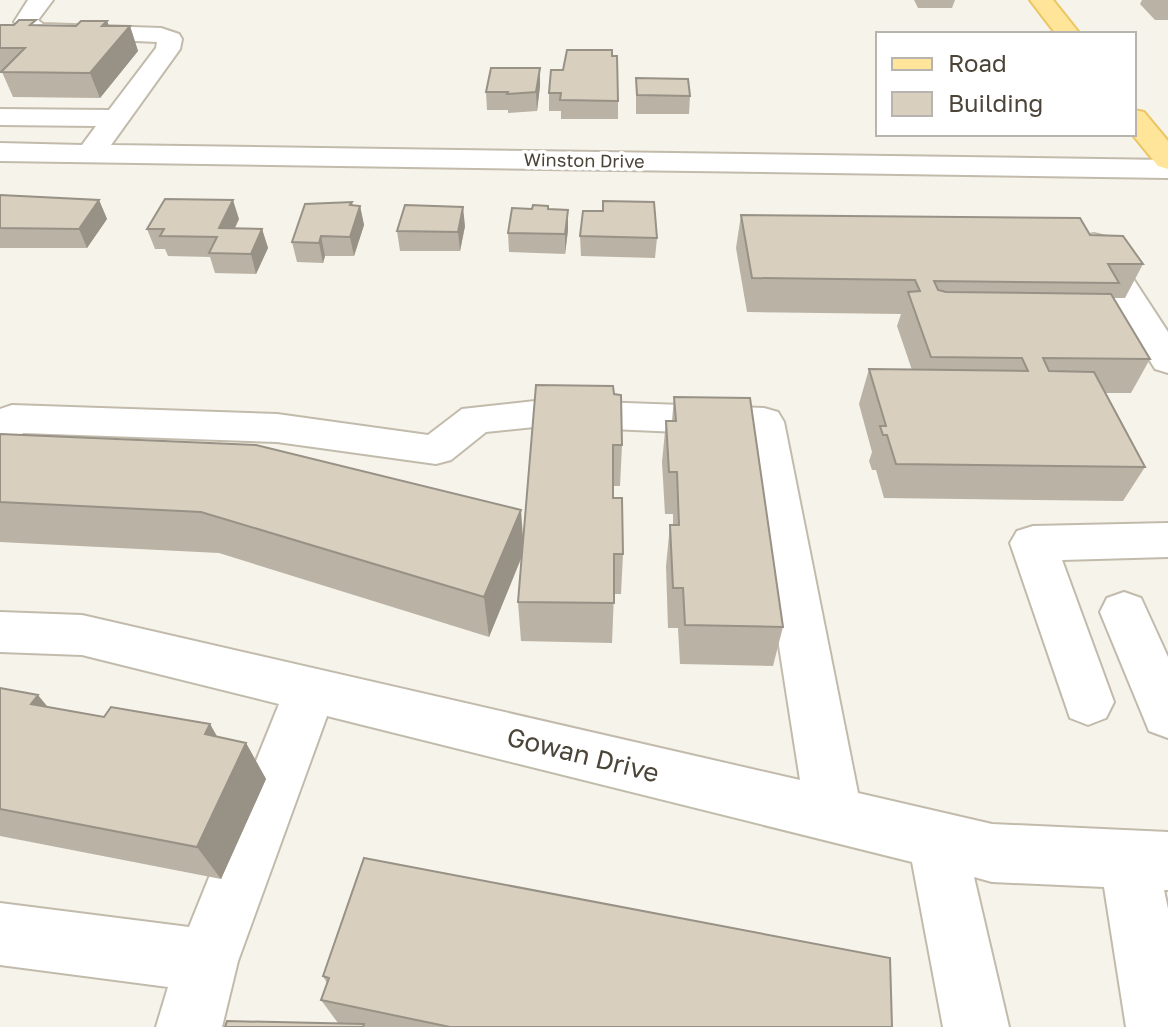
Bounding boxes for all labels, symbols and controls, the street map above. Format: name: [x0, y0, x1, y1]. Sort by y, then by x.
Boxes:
legend: [876, 32, 1136, 136]
text: Road: [948, 48, 1007, 77]
text: Building: [948, 88, 1043, 117]
street label: Winston Drive: [523, 148, 645, 172]
street label: Gowan Drive: [504, 721, 662, 788]

